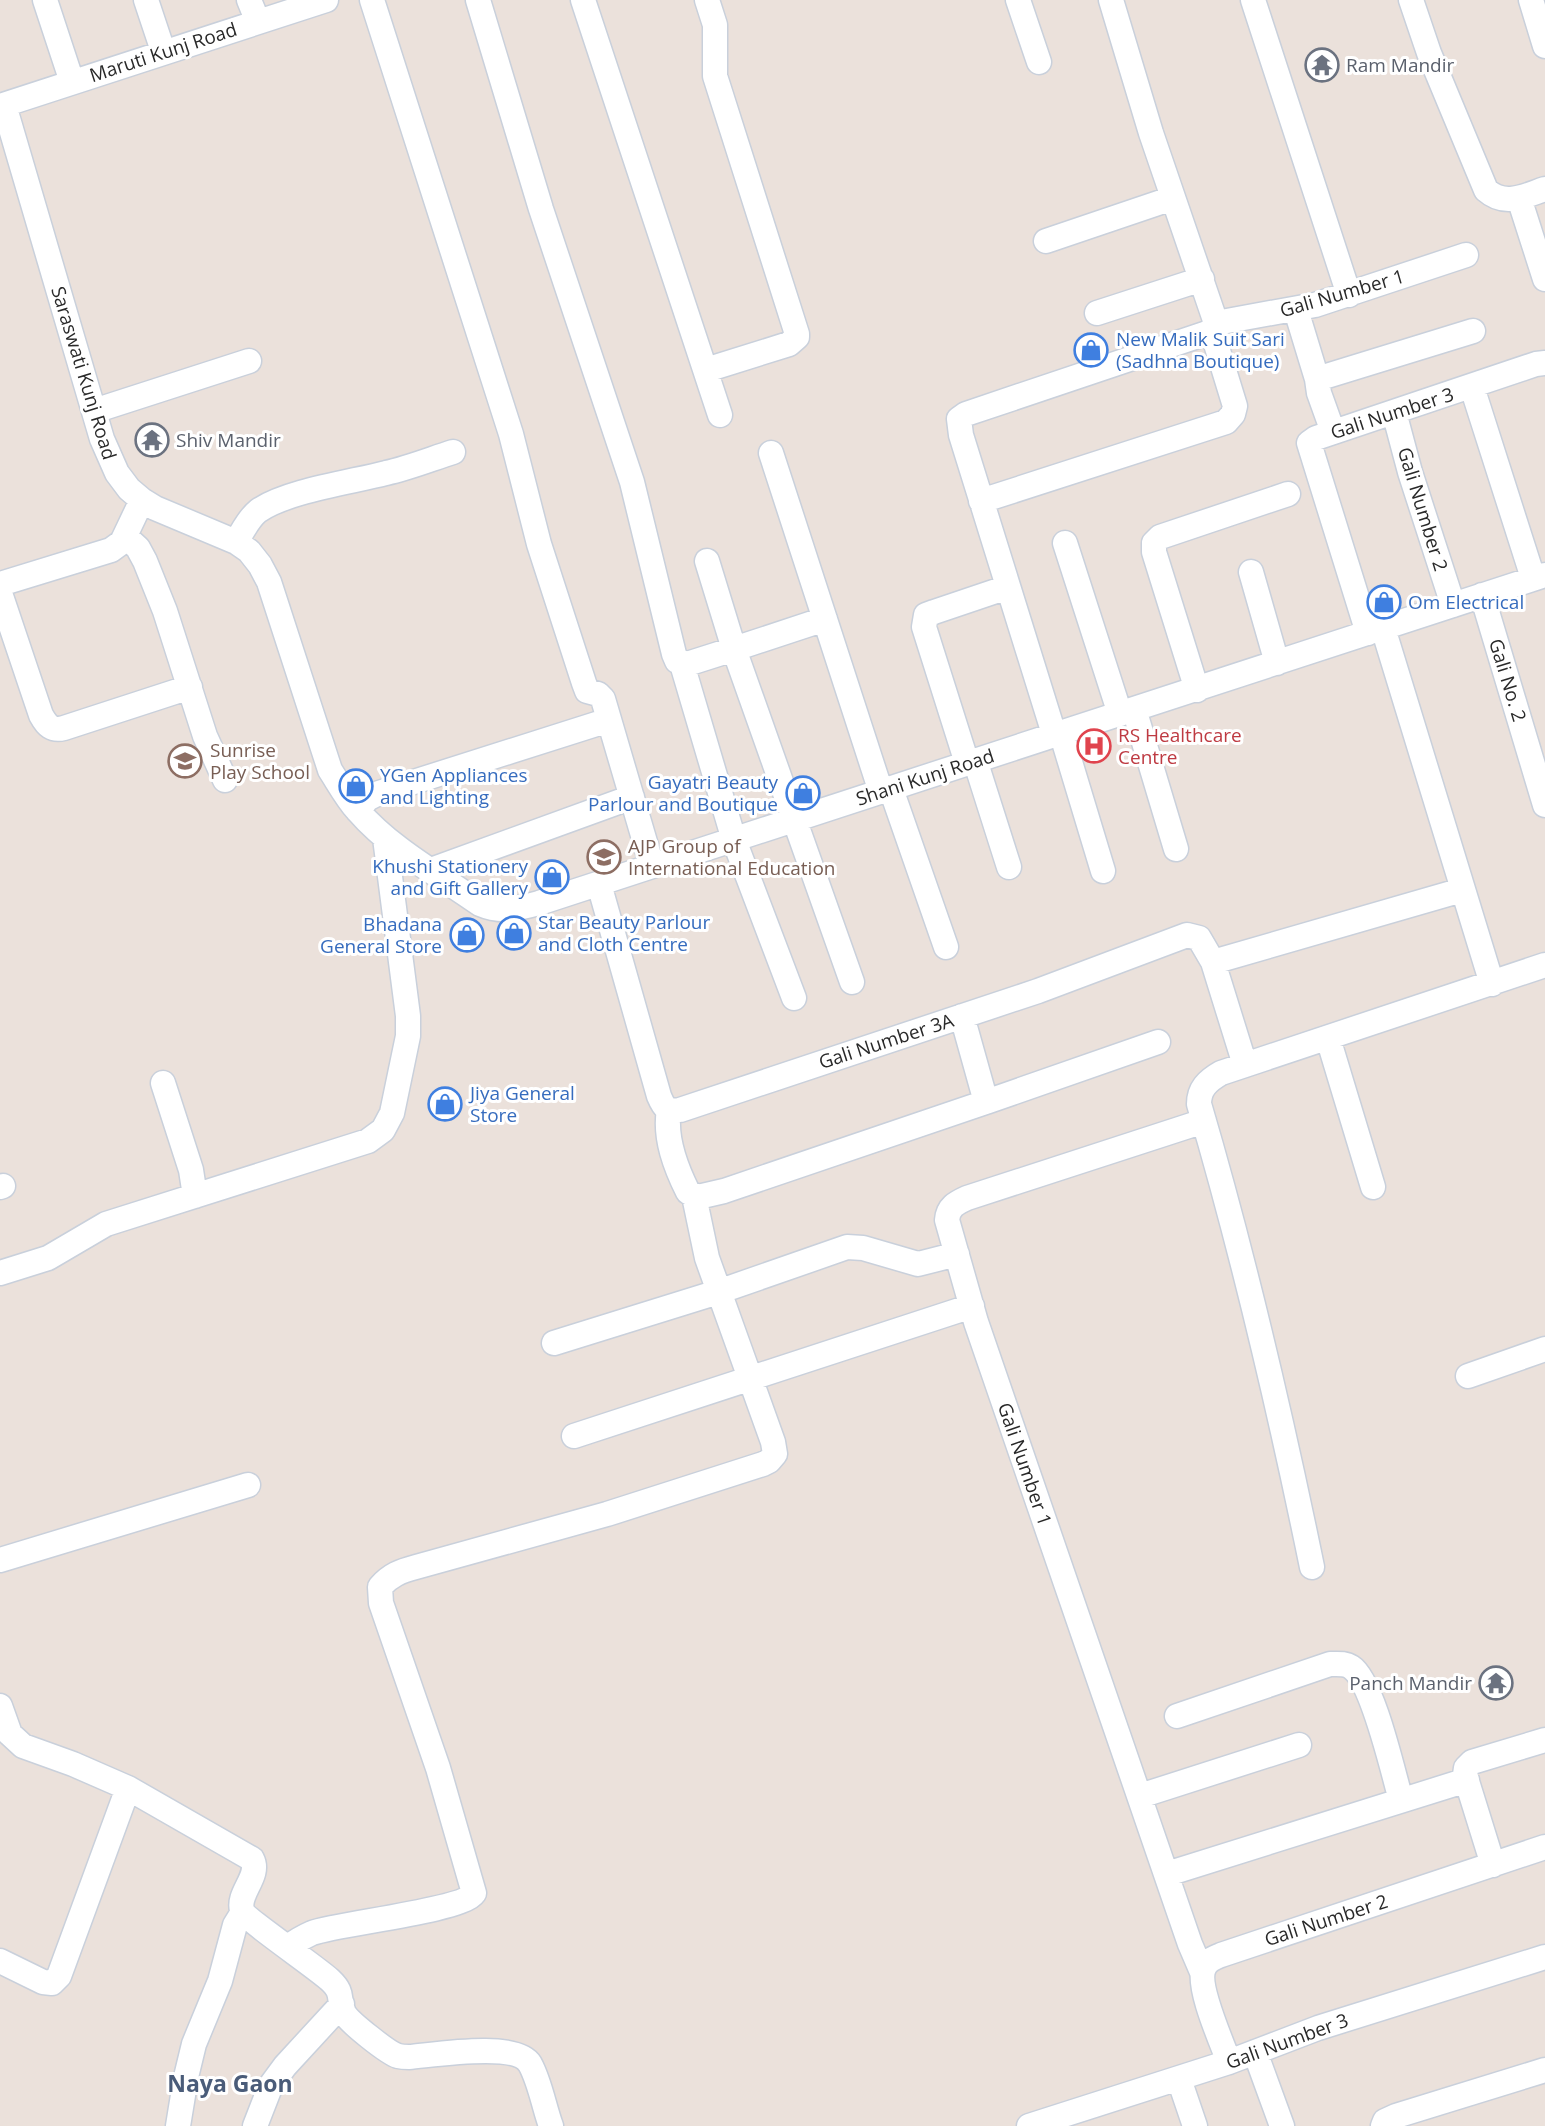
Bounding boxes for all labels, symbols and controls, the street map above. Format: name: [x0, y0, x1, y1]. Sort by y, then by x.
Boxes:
street label: Maruti Kunj Road: [86, 16, 240, 88]
temple icon: Ram Mandir: [1303, 46, 1341, 84]
place label: Ram Mandir: [1346, 52, 1455, 78]
street label: Gali Number 1: [1277, 263, 1407, 323]
street label: Saraswati Kunj Road: [45, 283, 123, 463]
place label: New Malik Suit Sari (Sadhna Boutique): [1116, 326, 1285, 374]
shop icon: New Malik Suit Sari (Sadhna Boutique): [1072, 331, 1110, 369]
street label: Gali Number 3: [1327, 381, 1457, 445]
temple icon: Shiv Mandir: [133, 421, 171, 459]
place label: Shiv Mandir: [176, 427, 281, 453]
street label: Gali Number 2: [1392, 444, 1454, 574]
shop icon: Om Electrical: [1365, 583, 1403, 621]
place label: Om Electrical: [1408, 589, 1524, 615]
street label: Gali No. 2: [1483, 635, 1533, 725]
place label: RS Healthcare Centre: [1118, 722, 1242, 770]
hospital icon: RS Healthcare Centre: [1075, 727, 1113, 765]
place label: Sunrise Play School: [210, 737, 310, 785]
school or university icon: Sunrise Play School: [166, 742, 204, 780]
street label: Shani Kunj Road: [852, 742, 998, 812]
place label: YGen Appliances and Lighting: [380, 762, 528, 810]
shop icon: YGen Appliances and Lighting: [337, 767, 375, 805]
place label: Gayatri Beauty Parlour and Boutique: [588, 769, 778, 817]
shop icon: Gayatri Beauty Parlour and Boutique: [784, 774, 822, 812]
place label: AJP Group of International Education: [628, 833, 835, 881]
school or university icon: AJP Group of International Education: [585, 838, 623, 876]
place label: Khushi Stationery and Gift Gallery: [372, 853, 528, 901]
shop icon: Khushi Stationery and Gift Gallery: [533, 858, 571, 896]
place label: Star Beauty Parlour and Cloth Centre: [538, 909, 710, 957]
place label: Bhadana General Store: [320, 911, 442, 959]
shop icon: Star Beauty Parlour and Cloth Centre: [495, 914, 533, 952]
shop icon: Bhadana General Store: [448, 916, 486, 954]
street label: Gali Number 3A: [815, 1007, 957, 1075]
place label: Jiya General Store: [468, 1080, 575, 1128]
shop icon: Jiya General Store: [426, 1085, 464, 1123]
street label: Gali Number 1: [992, 1399, 1058, 1529]
temple icon: Panch Mandir: [1477, 1664, 1515, 1702]
place label: Panch Mandir: [1349, 1670, 1472, 1696]
street label: Gali Number 2: [1261, 1888, 1391, 1952]
street label: Gali Number 3: [1222, 2007, 1352, 2075]
district label: Naya Gaon: [167, 2067, 293, 2099]

